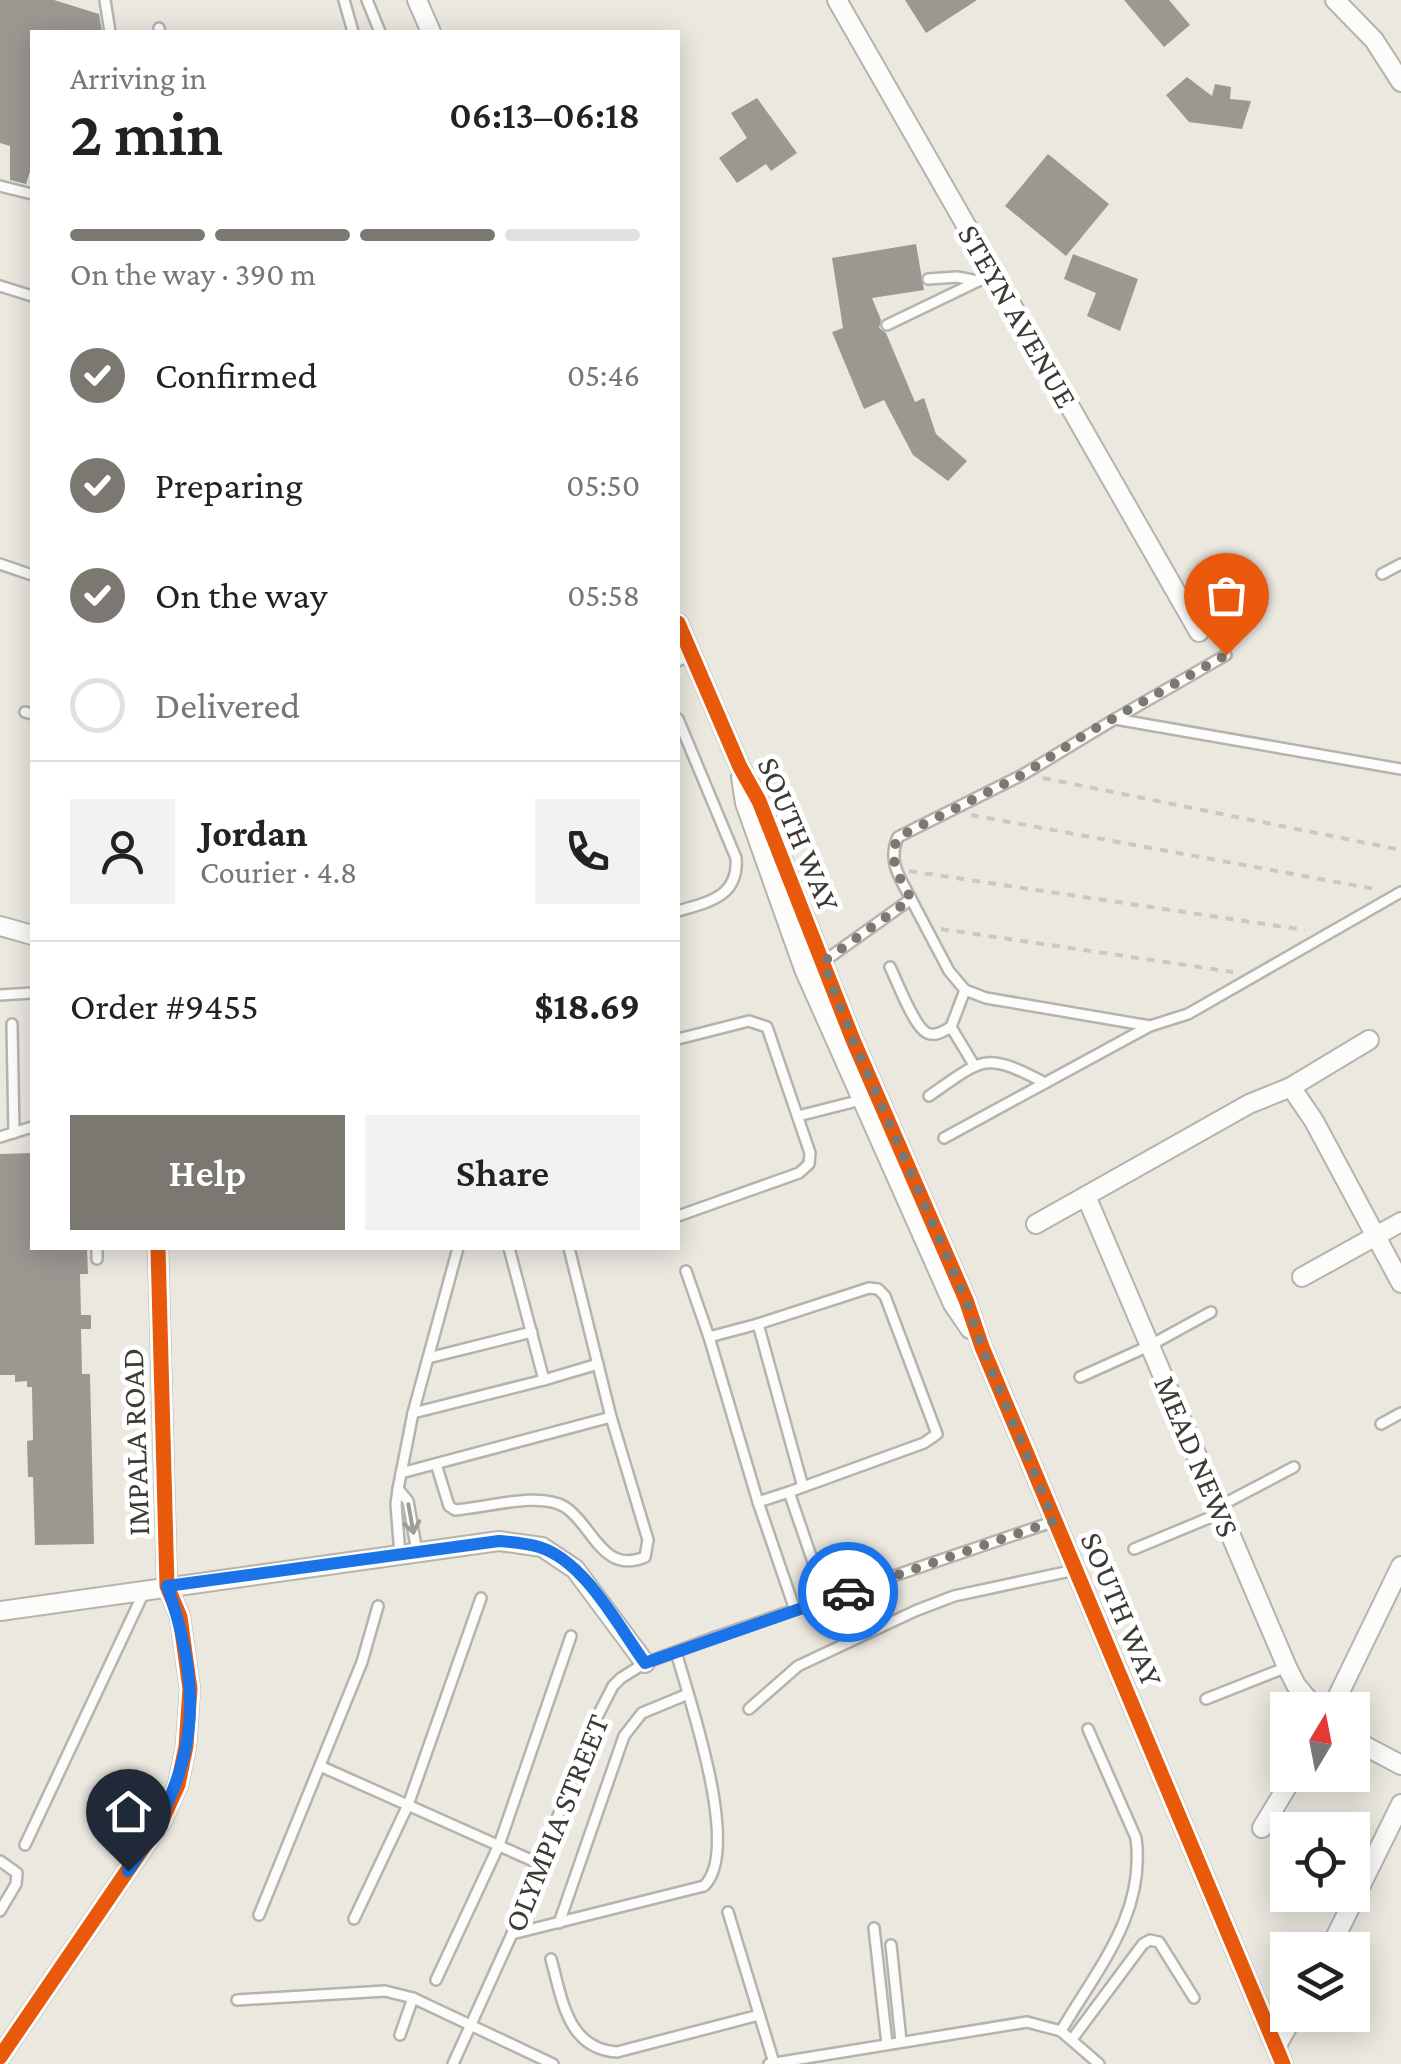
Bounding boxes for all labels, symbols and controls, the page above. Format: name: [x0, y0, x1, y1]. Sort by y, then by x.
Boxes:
text: Arriving in: [70, 60, 207, 96]
text: 06:13–06:18: [449, 94, 640, 136]
text: 2 min: [70, 97, 223, 169]
street label: STEYN AVENUE: [951, 218, 1085, 414]
text: On the way · 390 m: [70, 256, 316, 292]
icon: check: [70, 348, 125, 403]
text: Confirmed: [155, 354, 318, 396]
text: 05:46: [567, 357, 640, 393]
icon: check: [70, 458, 125, 513]
text: Preparing: [155, 464, 303, 506]
text: 05:50: [566, 467, 640, 503]
pin: [1184, 553, 1269, 656]
icon: check: [70, 568, 125, 623]
icon: bag: [1199, 568, 1254, 623]
text: On the way: [155, 574, 327, 616]
text: 05:58: [567, 577, 640, 613]
text: Delivered: [155, 684, 300, 726]
street label: SOUTH WAY: [750, 752, 848, 916]
button: person: [70, 799, 175, 904]
button: phone: [535, 799, 640, 904]
text: Jordan: [200, 812, 308, 854]
text: Courier · 4.8: [200, 854, 357, 890]
text: Order #9455: [70, 985, 259, 1027]
text: $18.69: [534, 985, 640, 1027]
button: Help: [70, 1115, 345, 1230]
button: Share: [365, 1115, 640, 1230]
street label: IMPALA ROAD: [114, 1348, 156, 1536]
street label: MEAD NEWS: [1147, 1370, 1247, 1542]
one-way arrow: [403, 1502, 421, 1535]
street label: SOUTH WAY: [1073, 1527, 1171, 1691]
courier: [798, 1542, 898, 1642]
icon: car: [821, 1565, 876, 1620]
north arrow: [1270, 1692, 1370, 1792]
map controls: [1270, 1692, 1370, 2032]
street label: OLYMPIA STREET: [496, 1709, 616, 1937]
pin: [86, 1769, 171, 1872]
icon: home: [101, 1784, 156, 1839]
button: locate: [1270, 1812, 1370, 1912]
button: layers: [1270, 1932, 1370, 2032]

